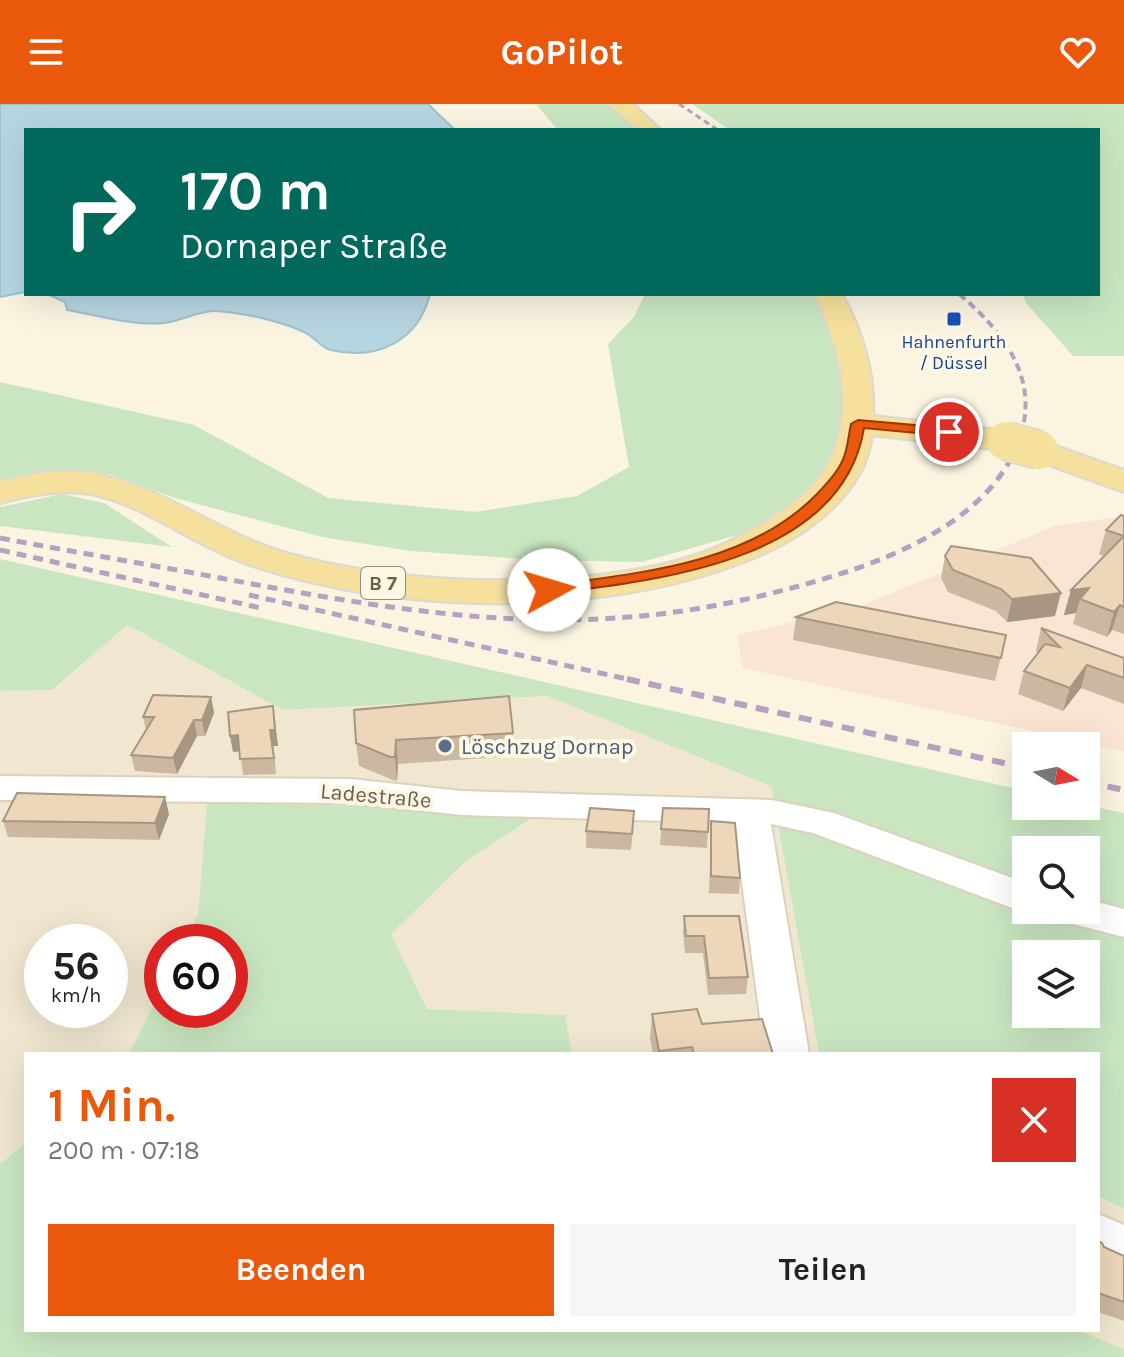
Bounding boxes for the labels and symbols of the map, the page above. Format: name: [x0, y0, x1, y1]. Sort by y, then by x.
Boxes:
marker: Hahnenfurth / Düssel: [945, 310, 963, 328]
place label: Hahnenfurth / Düssel: [902, 331, 1006, 374]
pin: [915, 398, 983, 466]
position arrow: [507, 548, 591, 632]
road number: B 7: [361, 567, 405, 599]
north arrow: [1012, 732, 1100, 820]
place label: Löschzug Dornap: [461, 734, 634, 760]
marker: Löschzug Dornap: [436, 737, 454, 755]
street label: Ladestraße: [319, 778, 433, 814]
speed limit sign: 60: [144, 924, 248, 1028]

